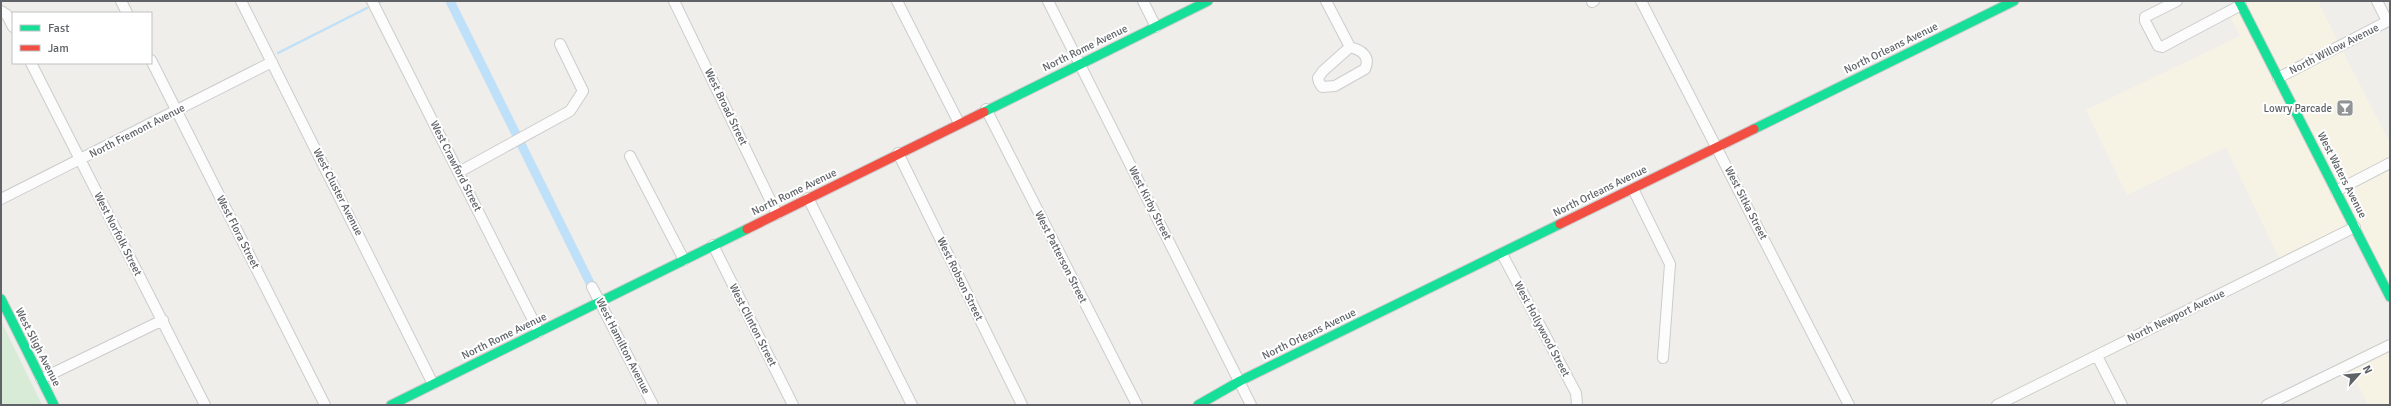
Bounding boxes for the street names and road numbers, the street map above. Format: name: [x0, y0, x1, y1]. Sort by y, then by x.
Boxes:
street label: North Orleans Avenue: [1842, 20, 1940, 76]
street label: North Willow Avenue: [2287, 21, 2381, 77]
street label: North Rome Avenue: [1040, 22, 1130, 74]
street label: West Broad Street: [702, 66, 750, 148]
street label: North Fremont Avenue: [87, 101, 187, 161]
street label: West Crawford Street: [428, 119, 485, 214]
street label: West Waters Avenue: [2315, 130, 2369, 220]
street label: West Cluster Avenue: [310, 146, 366, 238]
street label: North Orleans Avenue: [1551, 163, 1649, 219]
street label: West Kirby Street: [1126, 164, 1174, 242]
street label: West Sitka Street: [1722, 164, 1770, 242]
street label: North Rome Avenue: [749, 166, 839, 218]
street label: West Norfolk Street: [91, 190, 145, 278]
street label: West Flora Street: [214, 193, 262, 271]
street label: West Patterson Street: [1032, 209, 1090, 305]
street label: West Robson Street: [934, 235, 986, 323]
street label: West Hollywood Street: [1511, 279, 1573, 379]
street label: West Clinton Street: [727, 282, 779, 369]
street label: North Newport Avenue: [2125, 287, 2227, 345]
street label: West Hamilton Avenue: [593, 296, 653, 396]
street label: West Sligh Avenue: [13, 306, 63, 388]
street label: North Orleans Avenue: [1260, 306, 1358, 362]
street label: North Rome Avenue: [459, 310, 549, 362]

